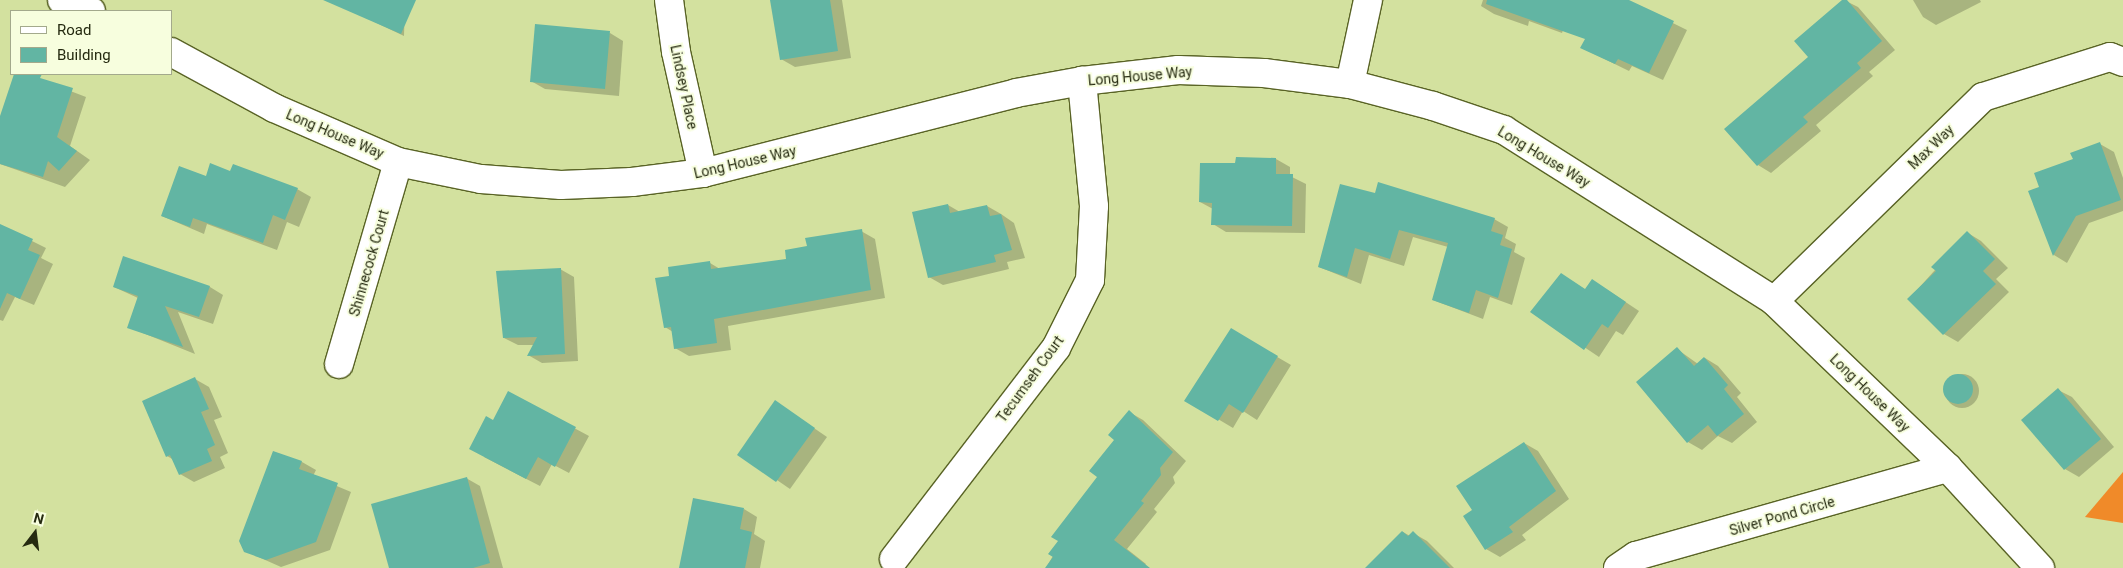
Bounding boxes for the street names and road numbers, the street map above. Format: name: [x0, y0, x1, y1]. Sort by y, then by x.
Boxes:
street label: Lindsey Place: [667, 43, 701, 131]
street label: Long House Way: [1087, 63, 1193, 89]
street label: Long House Way: [284, 106, 386, 162]
street label: Max Way: [1905, 121, 1957, 173]
street label: Long House Way: [1495, 123, 1593, 191]
street label: Long House Way: [692, 142, 798, 182]
street label: Shinnecock Court: [346, 208, 392, 318]
street label: Tecumseh Court: [993, 333, 1067, 425]
street label: Long House Way: [1826, 351, 1914, 435]
street label: Silver Pond Circle: [1728, 493, 1836, 539]

